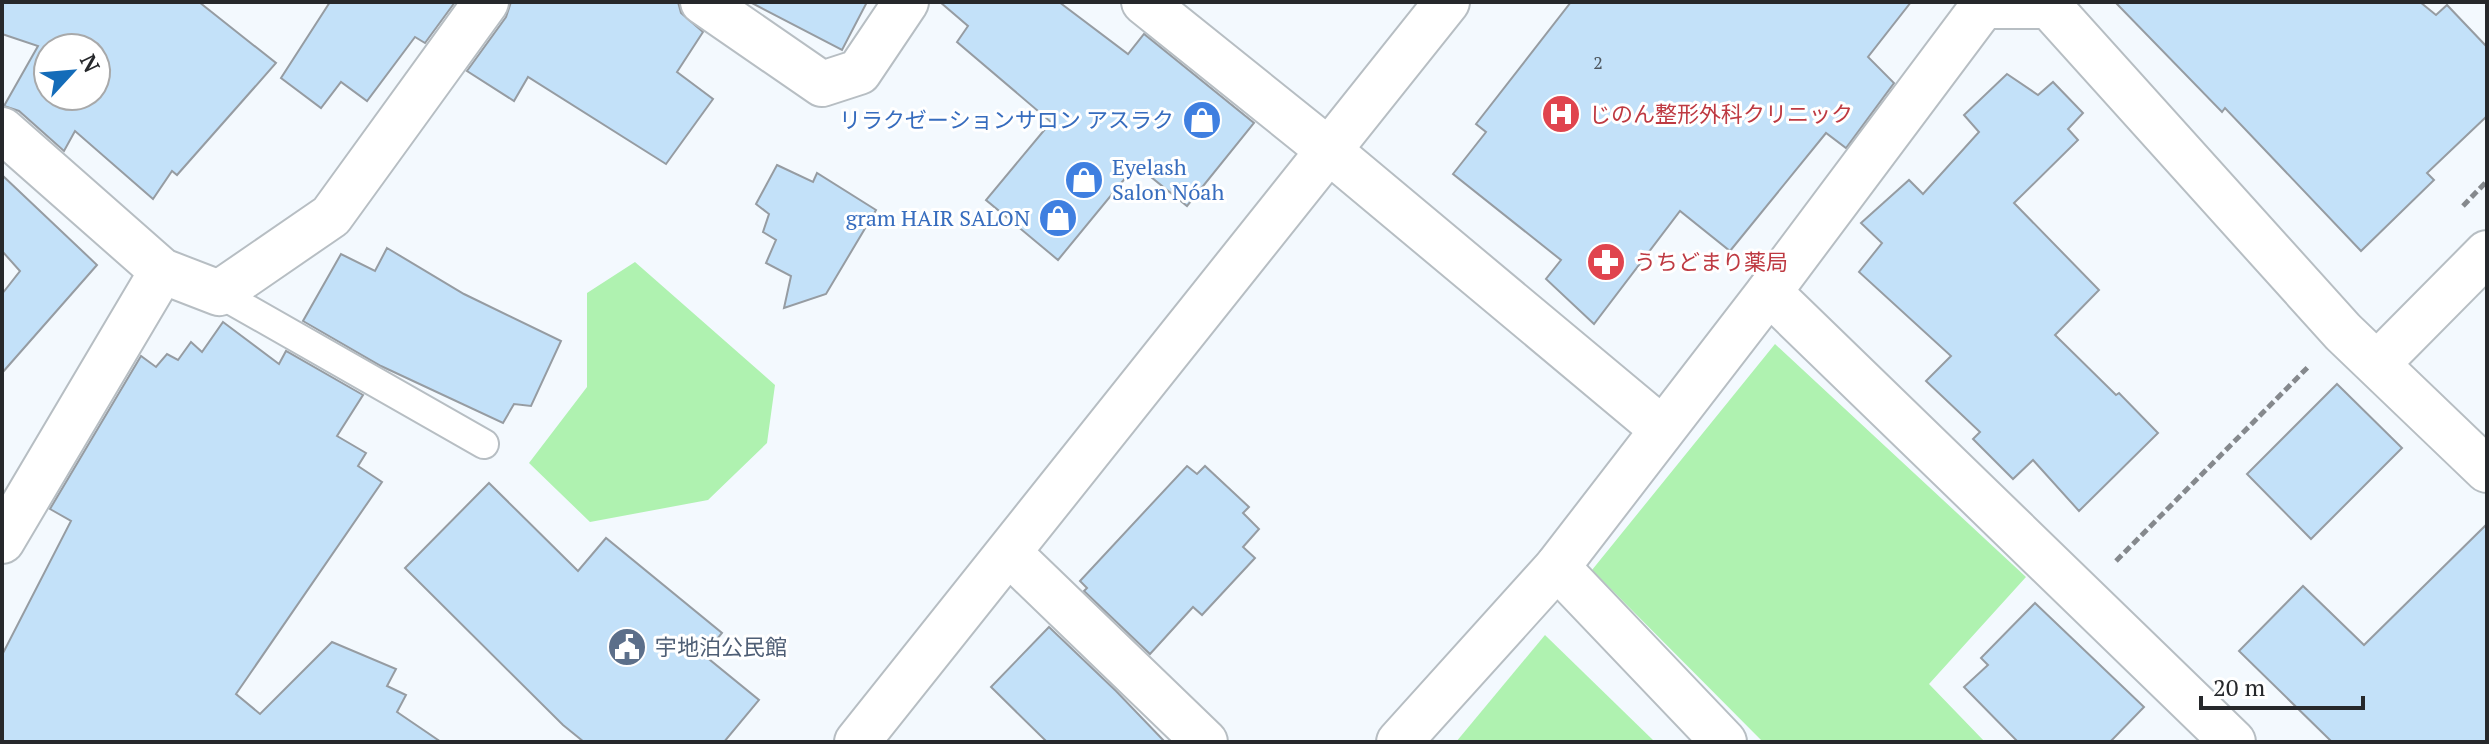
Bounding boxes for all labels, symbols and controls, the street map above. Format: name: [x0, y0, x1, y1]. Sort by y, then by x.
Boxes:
north arrow: [32, 32, 112, 112]
text: N: [74, 49, 107, 77]
house number: 2: [1593, 50, 1603, 74]
hospital icon: じのん整形外科クリニック: [1540, 93, 1582, 135]
shop icon: リラクゼーションサロン アスラク: [1181, 99, 1223, 141]
place label: じのん整形外科クリニック: [1589, 99, 1853, 128]
place label: リラクゼーションサロン アスラク: [839, 105, 1174, 134]
place label: Eyelash Salon Nóah: [1112, 152, 1224, 206]
shop icon: Eyelash Salon Nóah: [1063, 159, 1105, 201]
shop icon: gram HAIR SALON: [1037, 197, 1079, 239]
place label: gram HAIR SALON: [846, 203, 1030, 232]
pharmacy icon: うちどまり薬局: [1585, 241, 1627, 283]
place label: うちどまり薬局: [1634, 247, 1788, 276]
public building icon: 宇地泊公民館: [606, 626, 648, 668]
place label: 宇地泊公民館: [655, 632, 787, 661]
scale bar: [2201, 660, 2363, 710]
text: 20 m: [2213, 671, 2265, 703]

